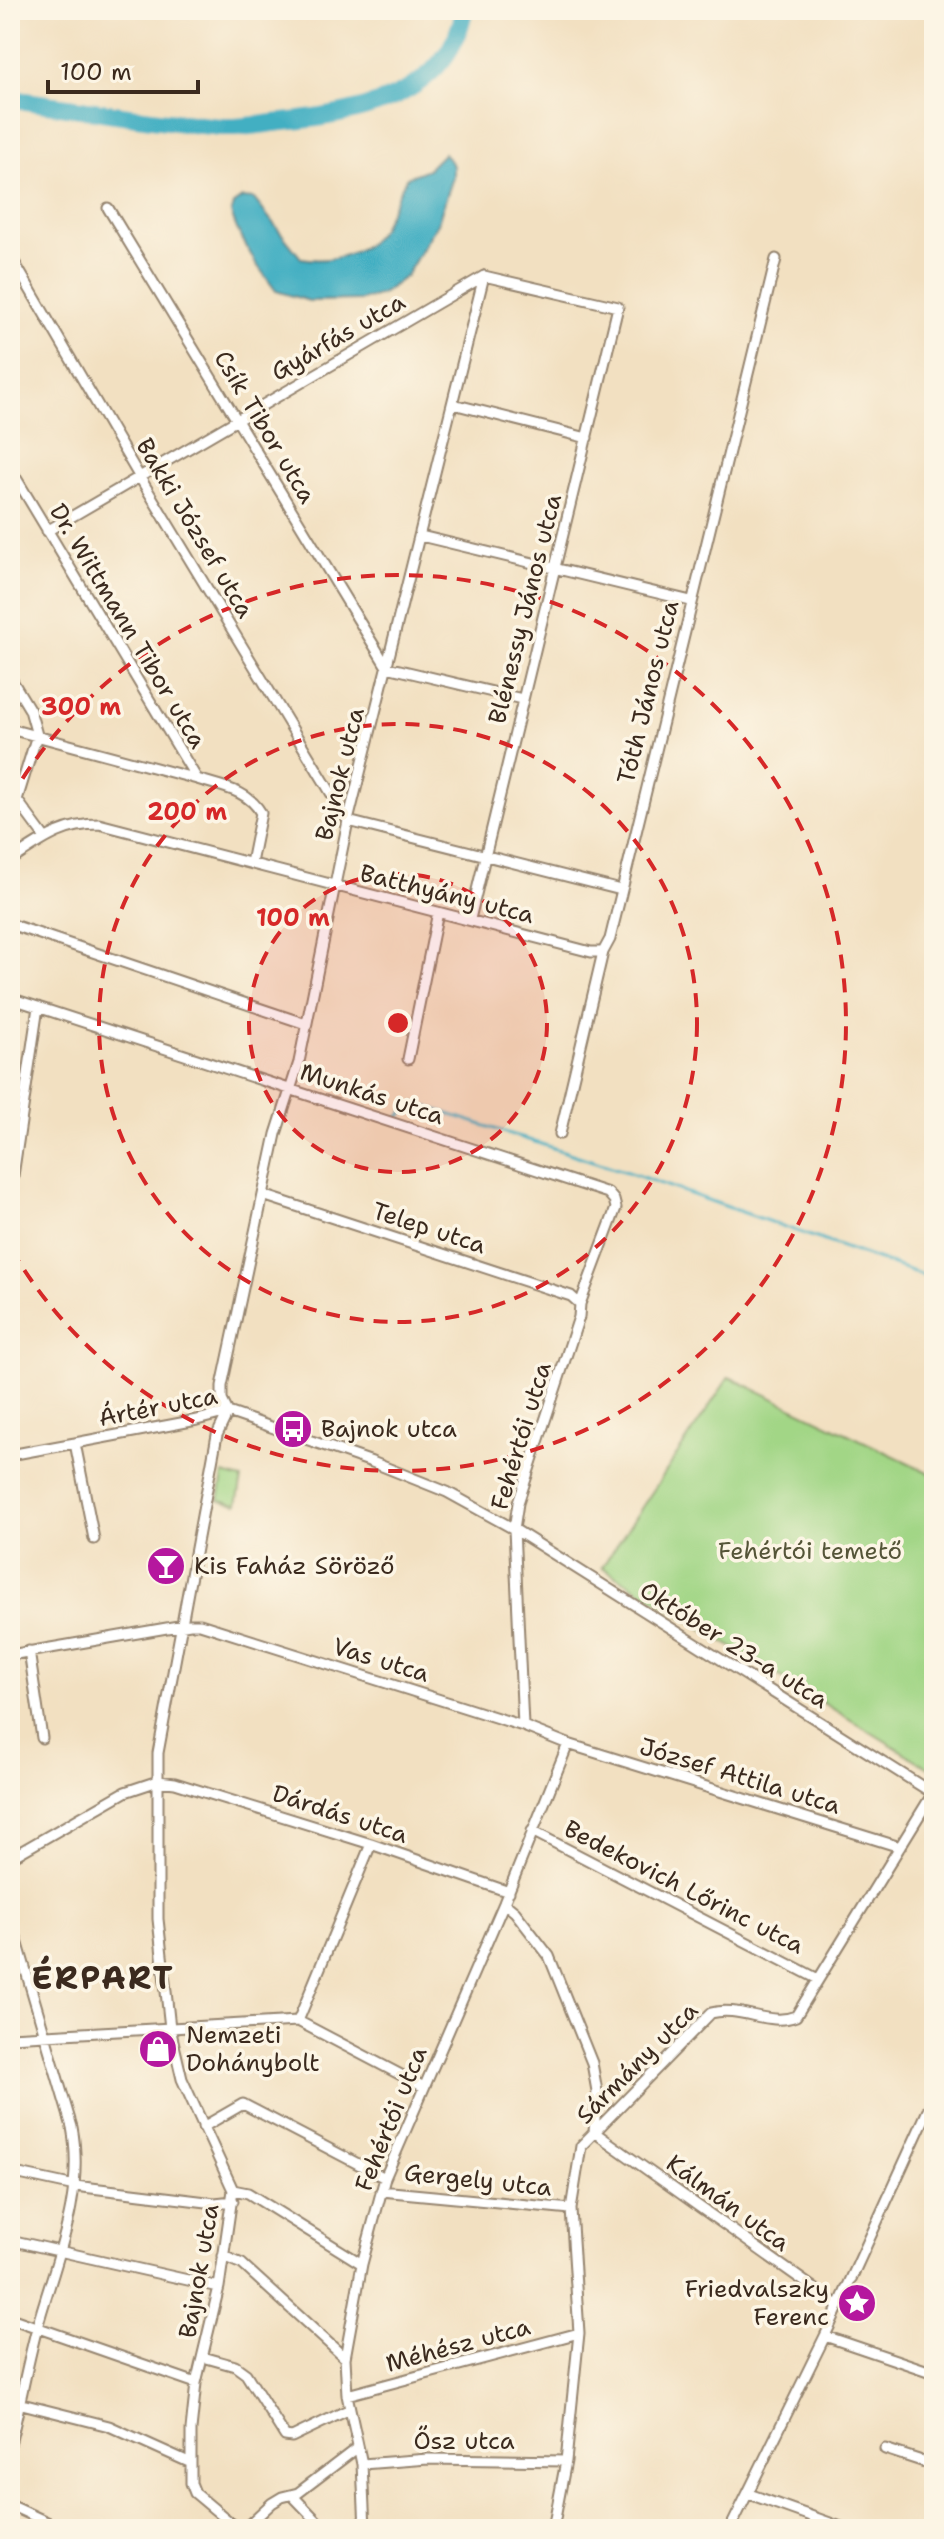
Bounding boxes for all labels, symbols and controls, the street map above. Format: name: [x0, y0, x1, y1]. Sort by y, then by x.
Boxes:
scale bar: [48, 44, 198, 94]
text: 100 m: [60, 56, 132, 88]
street label: Gyárfás utca: [265, 286, 411, 388]
street label: Csík Tibor utca: [207, 345, 323, 509]
street label: Bakki József utca: [129, 432, 261, 624]
street label: Blénessy János utca: [481, 491, 569, 727]
street label: Dr. Wittmann Tibor utca: [42, 498, 214, 754]
street label: Tóth János utca: [610, 597, 686, 787]
text: 300 m: [41, 691, 121, 723]
street label: Bajnok utca: [308, 704, 372, 844]
text: 200 m: [147, 796, 227, 828]
street label: Batthyány utca: [357, 857, 537, 931]
text: 100 m: [256, 902, 330, 934]
centre of rings: [384, 1009, 412, 1037]
street label: Munkás utca: [296, 1056, 448, 1132]
street label: Telep utca: [368, 1195, 490, 1261]
street label: Fehértói utca: [483, 1358, 559, 1514]
street label: Ártér utca: [96, 1380, 220, 1434]
bus stop icon: Bajnok utca: [272, 1408, 314, 1450]
place label: Bajnok utca: [321, 1413, 457, 1445]
park label: Fehértói temető: [718, 1535, 902, 1567]
bar icon: Kis Faház Söröző: [145, 1545, 187, 1587]
place label: Kis Faház Söröző: [194, 1550, 395, 1582]
street label: Október 23-a utca: [634, 1574, 834, 1716]
street label: Vas utca: [329, 1630, 433, 1690]
street label: József Attila utca: [636, 1730, 844, 1822]
street label: Dárdás utca: [268, 1777, 412, 1851]
street label: Bedekovich Lőrinc utca: [558, 1812, 810, 1962]
district label: ÉRPART: [31, 1955, 175, 1999]
street label: Sármány utca: [569, 1995, 705, 2131]
place label: Nemzeti Dohánybolt: [186, 2019, 320, 2079]
shop icon: Nemzeti Dohánybolt: [137, 2028, 179, 2070]
street label: Fehértói utca: [347, 2042, 435, 2196]
street label: Kálmán utca: [660, 2147, 796, 2259]
street label: Gergely utca: [403, 2156, 553, 2204]
street label: Bajnok utca: [171, 2201, 227, 2341]
place label: Friedvalszky Ferenc: [685, 2273, 829, 2333]
place icon: Friedvalszky Ferenc: [836, 2282, 878, 2324]
street label: Méhész utca: [382, 2310, 534, 2380]
street label: Ősz utca: [413, 2425, 515, 2457]

